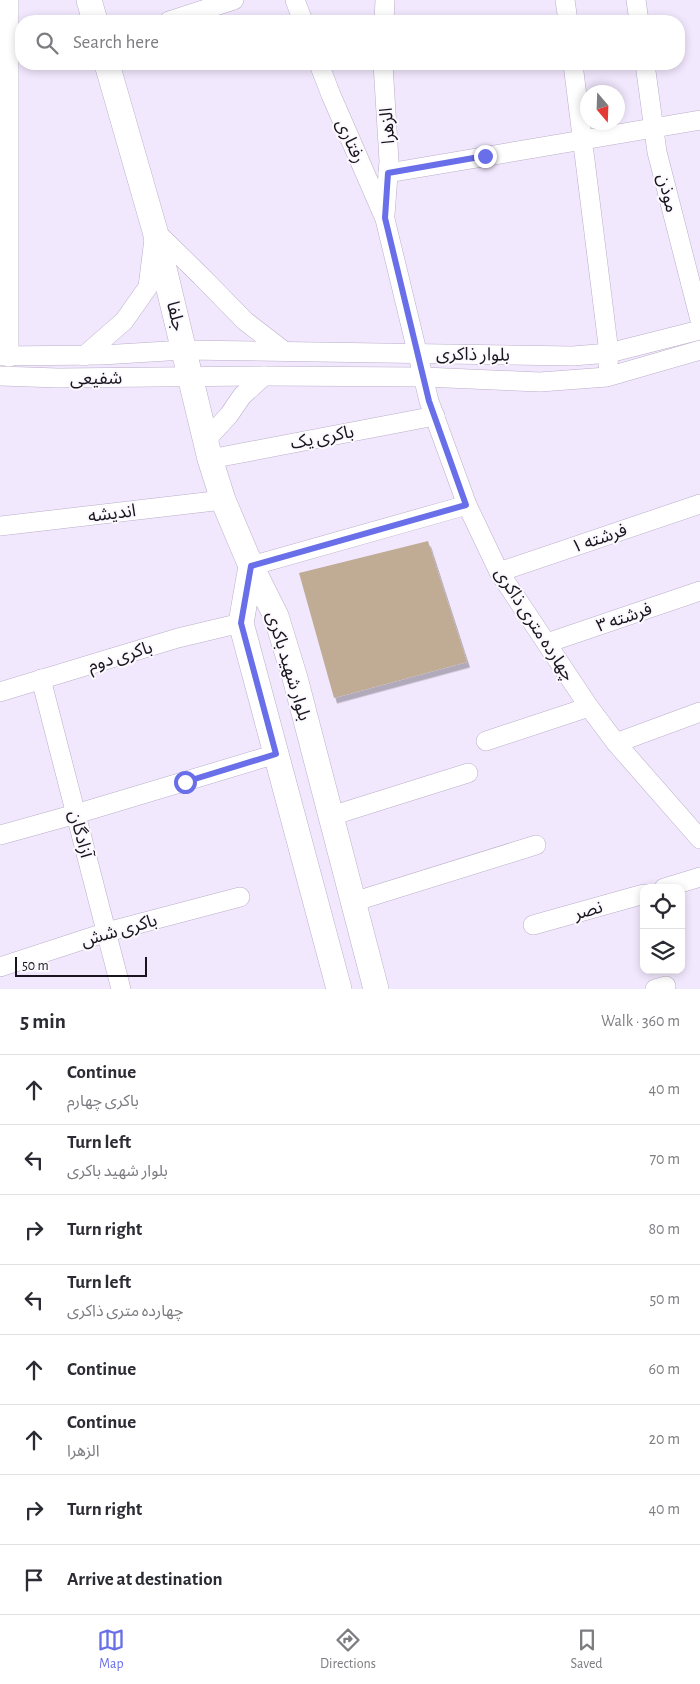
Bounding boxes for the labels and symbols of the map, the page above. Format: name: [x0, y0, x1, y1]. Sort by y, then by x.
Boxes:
north arrow: [580, 85, 625, 130]
street label: الزهرا: [378, 107, 399, 145]
street label: رفتاری: [332, 117, 368, 167]
route end: [474, 145, 497, 168]
street label: موذن: [653, 172, 680, 215]
street label: جلفا: [163, 300, 187, 333]
street label: بلوار ذاکری: [436, 345, 510, 366]
street label: شفیعی: [70, 370, 122, 389]
street label: باکری یک: [289, 423, 356, 454]
street label: اندیشه: [87, 502, 137, 526]
street label: فرشته ۱: [569, 521, 630, 558]
street label: چهارده متری ذاکری: [490, 565, 577, 685]
street label: فرشته ۳: [594, 600, 655, 637]
street label: بلوار شهید باکری: [262, 609, 313, 723]
street label: باکری دوم: [86, 639, 156, 679]
route start: [174, 771, 197, 794]
street label: آزادگان: [64, 808, 96, 861]
street label: نصر: [571, 898, 605, 925]
street label: باکری شش: [79, 912, 160, 951]
scale bar: [15, 954, 148, 977]

